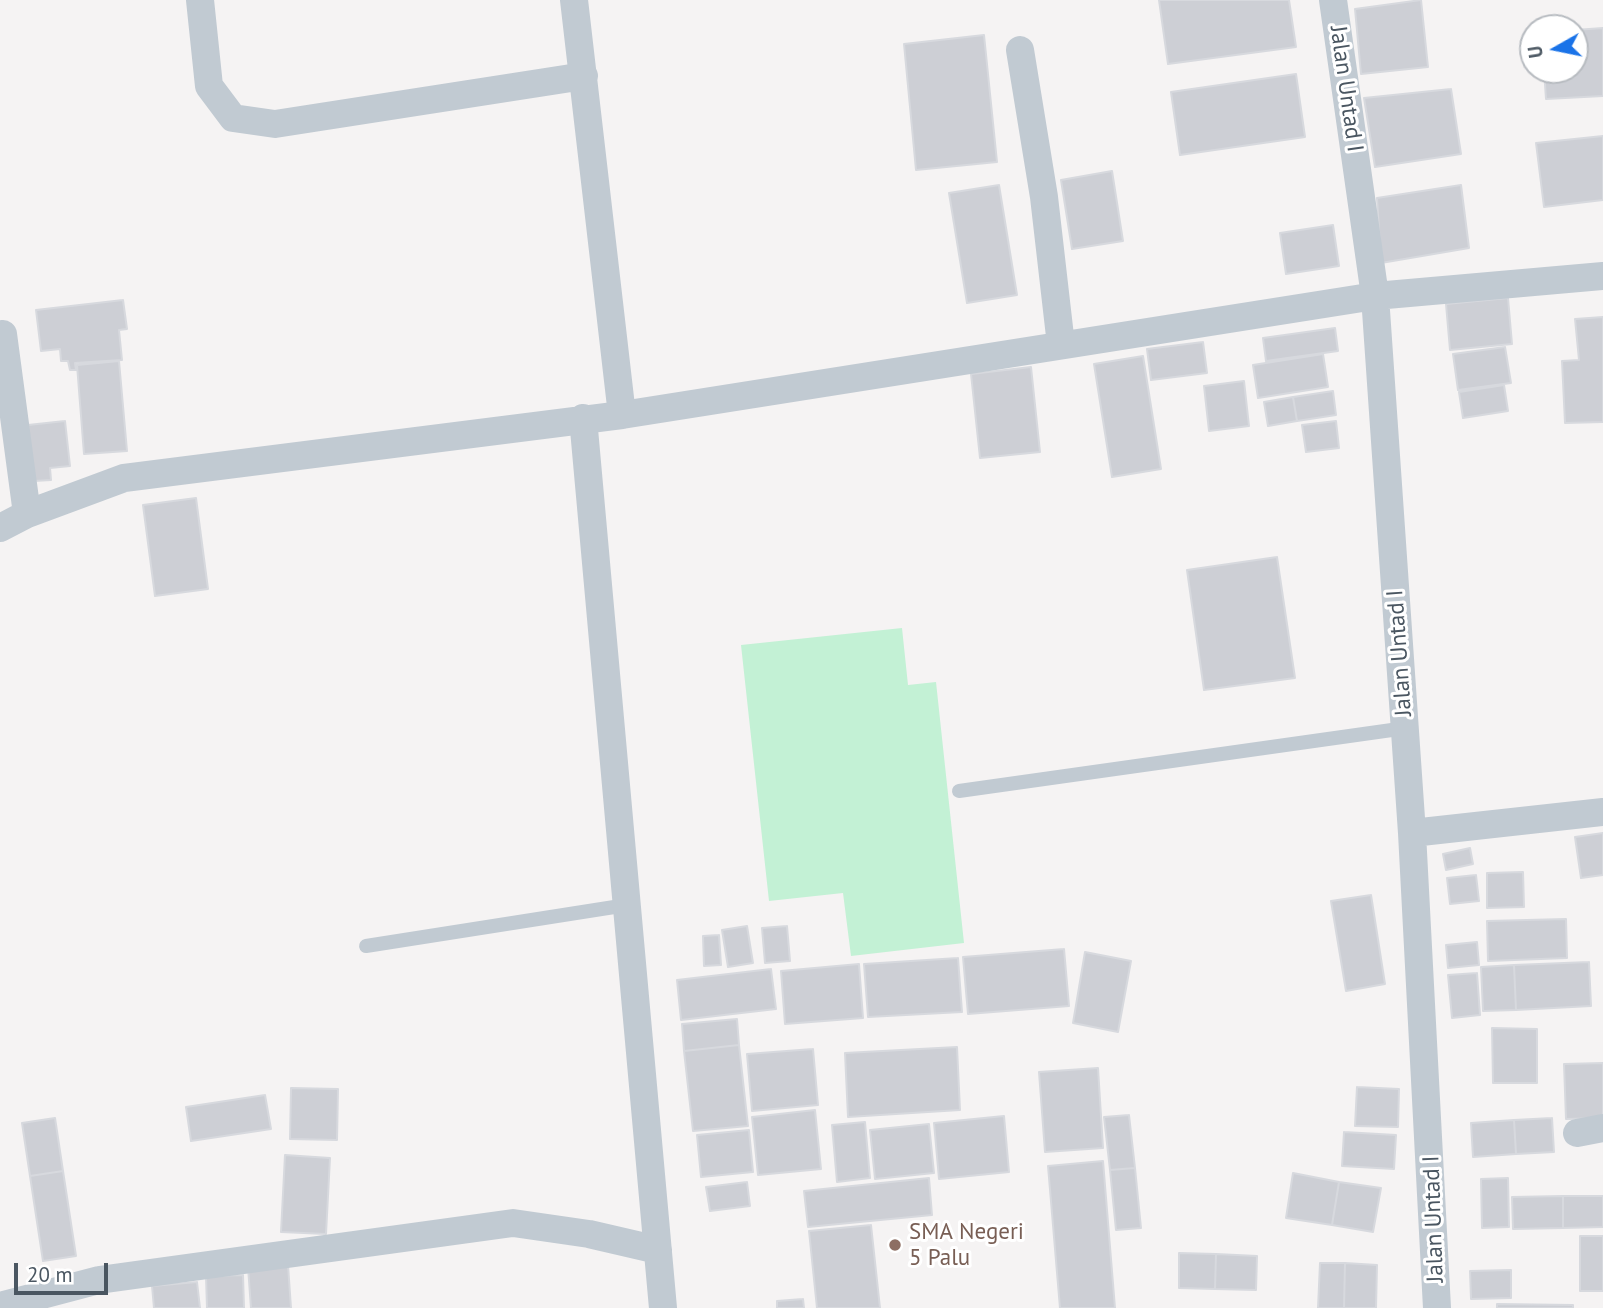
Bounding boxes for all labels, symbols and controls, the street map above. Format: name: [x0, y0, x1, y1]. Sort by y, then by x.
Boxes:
north arrow: [1519, 14, 1589, 84]
street label: Jalan Untad I: [1324, 24, 1368, 154]
text: U: [1522, 44, 1548, 60]
street label: Jalan Untad I: [1382, 589, 1418, 717]
street label: Jalan Untad I: [1418, 1155, 1450, 1283]
place label: SMA Negeri 5 Palu: [909, 1218, 1024, 1272]
marker: SMA Negeri 5 Palu: [887, 1237, 903, 1253]
scale bar: [18, 1248, 112, 1292]
text: 20 m: [27, 1261, 73, 1288]

